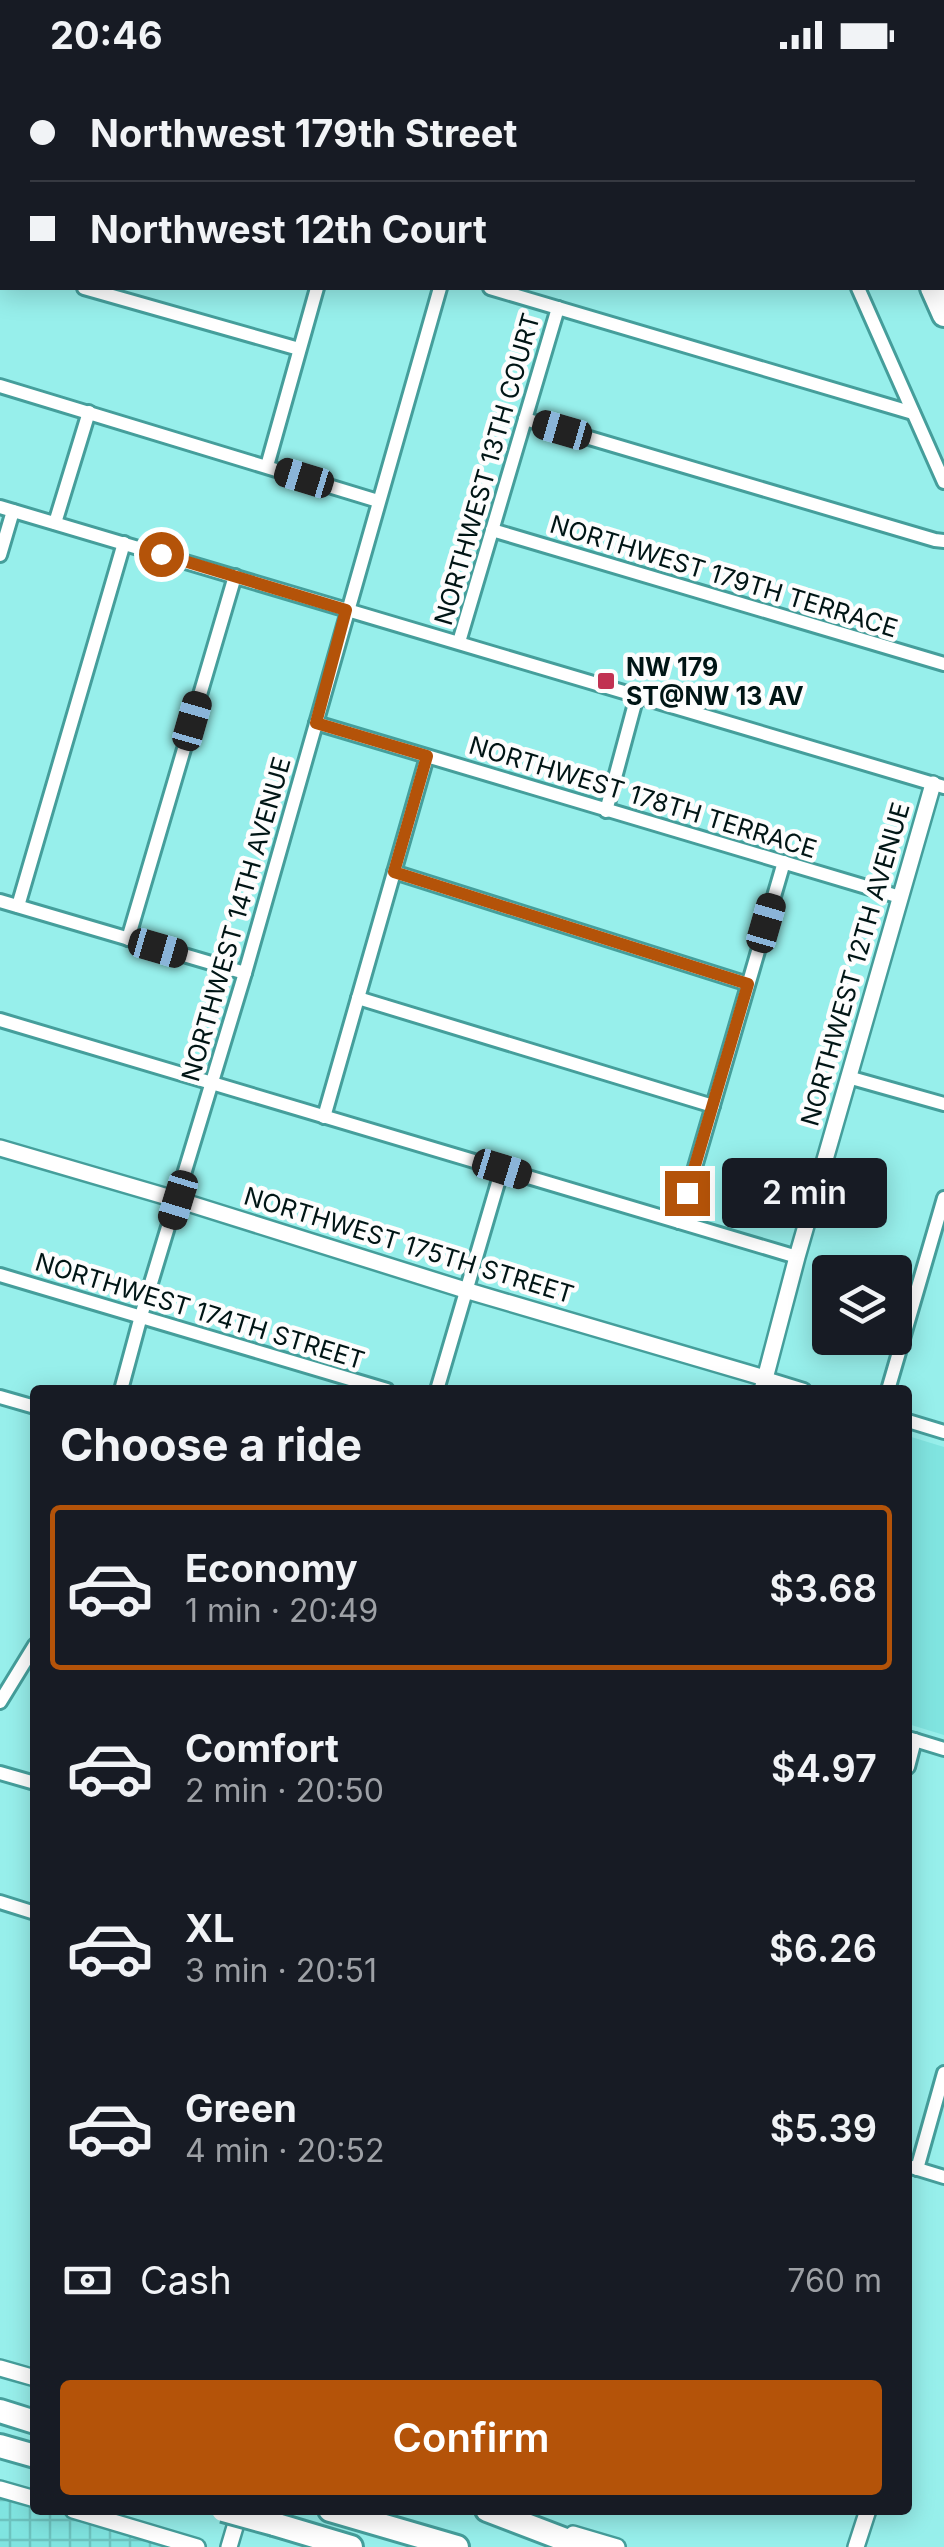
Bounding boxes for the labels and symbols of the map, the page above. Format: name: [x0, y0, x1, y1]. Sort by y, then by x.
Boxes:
street label: NORTHWEST 13TH COURT: [428, 310, 546, 628]
car: [529, 407, 595, 453]
car: [271, 455, 337, 501]
street label: NORTHWEST 179TH TERRACE: [547, 509, 901, 643]
route start: [139, 532, 184, 577]
place label: NW 179 ST@NW 13 AV: [626, 652, 804, 711]
marker: NW 179 ST@NW 13 AV: [595, 670, 617, 692]
car: [169, 688, 215, 754]
street label: NORTHWEST 178TH TERRACE: [466, 730, 820, 864]
street label: NORTHWEST 14TH AVENUE: [175, 753, 297, 1085]
street label: NORTHWEST 12TH AVENUE: [794, 799, 916, 1129]
car: [743, 890, 789, 956]
car: [125, 925, 191, 971]
car: [469, 1146, 535, 1192]
callout: 2 min: [722, 1158, 887, 1228]
car: [155, 1167, 201, 1233]
route end: [665, 1171, 710, 1216]
street label: NORTHWEST 175TH STREET: [241, 1180, 577, 1310]
street label: NORTHWEST 174TH STREET: [32, 1247, 368, 1375]

